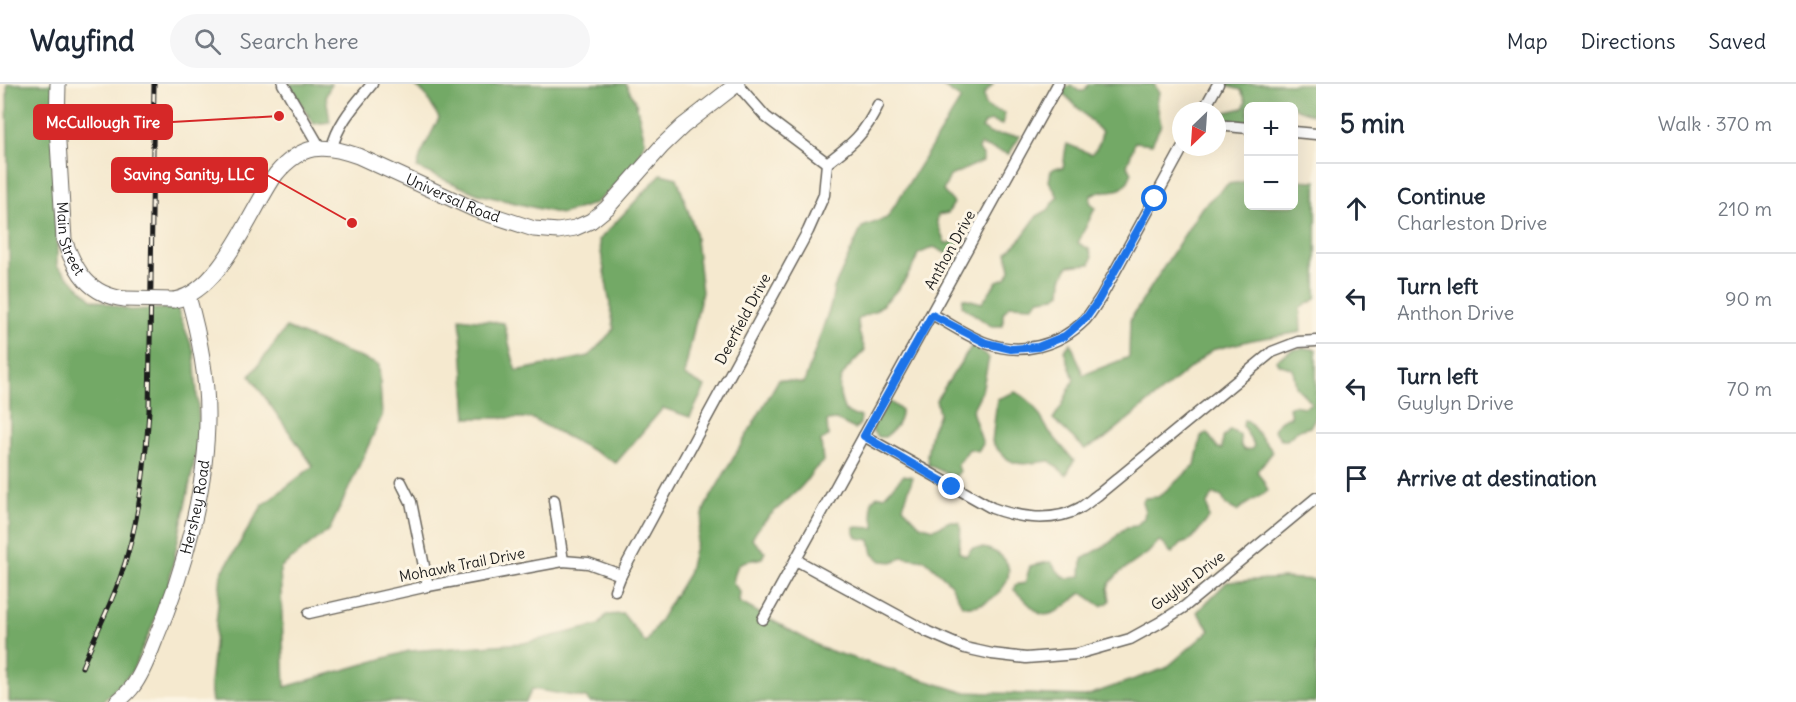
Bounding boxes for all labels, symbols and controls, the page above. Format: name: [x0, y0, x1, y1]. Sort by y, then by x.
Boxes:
search box: [170, 14, 590, 68]
text: Wayfind: [30, 23, 134, 59]
icon: search: [191, 25, 224, 58]
text: Search here: [239, 27, 359, 55]
text: Map: [1507, 28, 1548, 55]
text: Directions: [1581, 28, 1675, 55]
text: Saved: [1708, 28, 1766, 55]
north arrow: [1172, 102, 1226, 156]
map controls: [1244, 102, 1298, 210]
button: +: [1244, 102, 1298, 156]
callout: McCullough Tire: [34, 105, 172, 139]
text: 5 min: [1340, 107, 1405, 140]
text: Walk · 370 m: [1658, 111, 1772, 136]
text: McCullough Tire: [46, 112, 161, 133]
button: −: [1244, 156, 1298, 210]
callout: Saving Sanity, LLC: [112, 158, 267, 192]
text: Saving Sanity, LLC: [123, 164, 255, 185]
street label: Universal Road: [403, 169, 503, 226]
text: Continue: [1397, 182, 1486, 210]
route start: [1141, 185, 1167, 211]
icon: ahead: [1340, 192, 1373, 225]
text: 210 m: [1718, 196, 1772, 221]
street label: Main Street: [53, 201, 89, 279]
street label: Anthon Drive: [920, 207, 979, 293]
text: Charleston Drive: [1397, 210, 1547, 235]
street label: Deerfield Drive: [711, 270, 775, 368]
text: Turn left: [1397, 272, 1478, 300]
icon: left: [1340, 282, 1373, 315]
text: 90 m: [1725, 286, 1772, 311]
text: Anthon Drive: [1397, 300, 1514, 325]
text: Turn left: [1397, 362, 1478, 390]
icon: left: [1340, 372, 1373, 405]
text: 70 m: [1727, 376, 1772, 401]
text: Guylyn Drive: [1397, 390, 1514, 415]
street label: Hershey Road: [176, 459, 213, 556]
icon: arrive: [1340, 462, 1373, 495]
text: Arrive at destination: [1397, 464, 1597, 492]
route end: [938, 473, 964, 499]
street label: Mohawk Trail Drive: [397, 543, 526, 586]
street label: Guylyn Drive: [1147, 547, 1228, 615]

